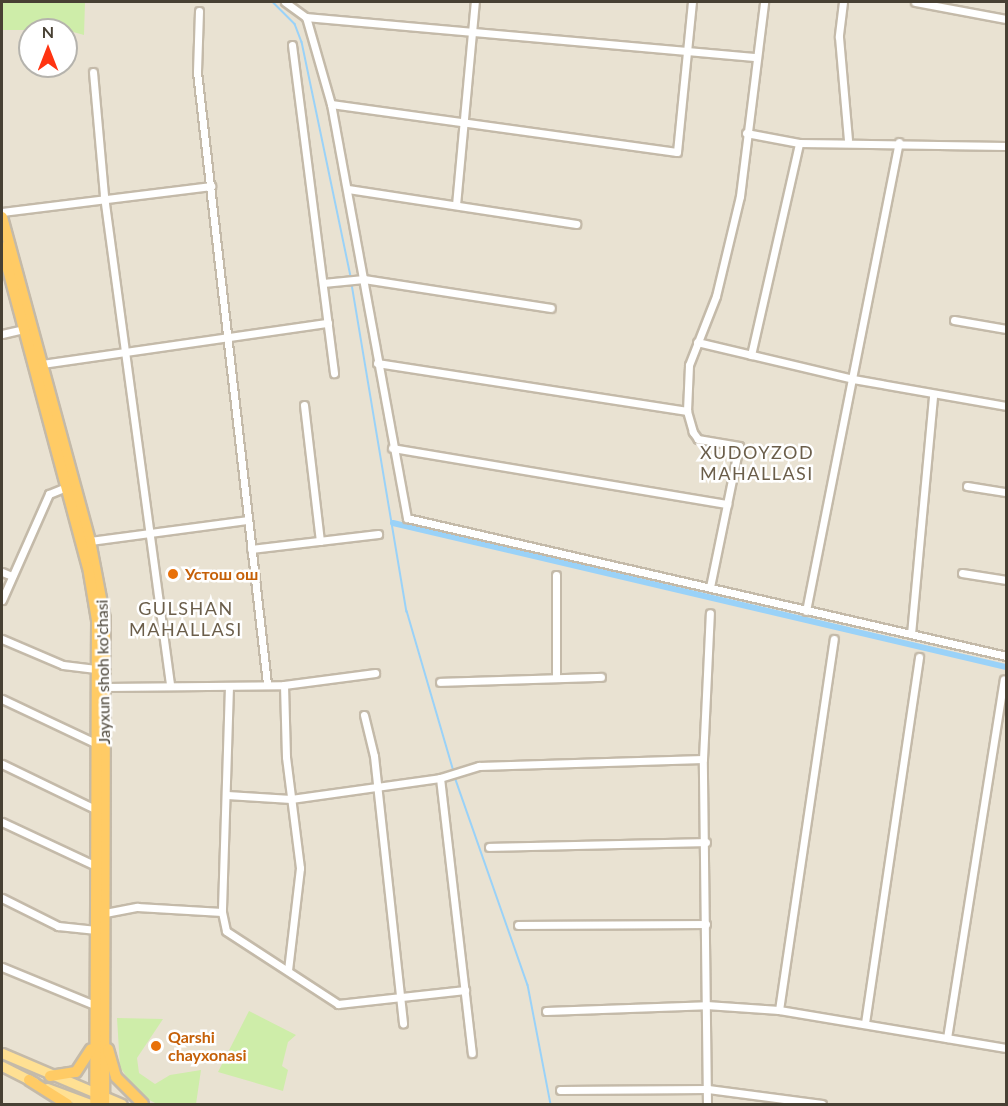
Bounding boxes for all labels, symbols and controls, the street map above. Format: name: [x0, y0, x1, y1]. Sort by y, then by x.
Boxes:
north arrow: [18, 18, 78, 78]
text: N: [42, 22, 54, 41]
district label: XUDOYZOD MAHALLASI: [700, 442, 814, 484]
place label: Устош ош: [185, 564, 258, 584]
marker: Устош ош: [166, 567, 180, 581]
district label: GULSHAN MAHALLASI: [129, 598, 243, 640]
street label: Jayxun shoh ko'chasi: [92, 599, 114, 745]
place label: Qarshi chayxonasi: [168, 1027, 246, 1065]
marker: Qarshi chayxonasi: [149, 1039, 163, 1053]

